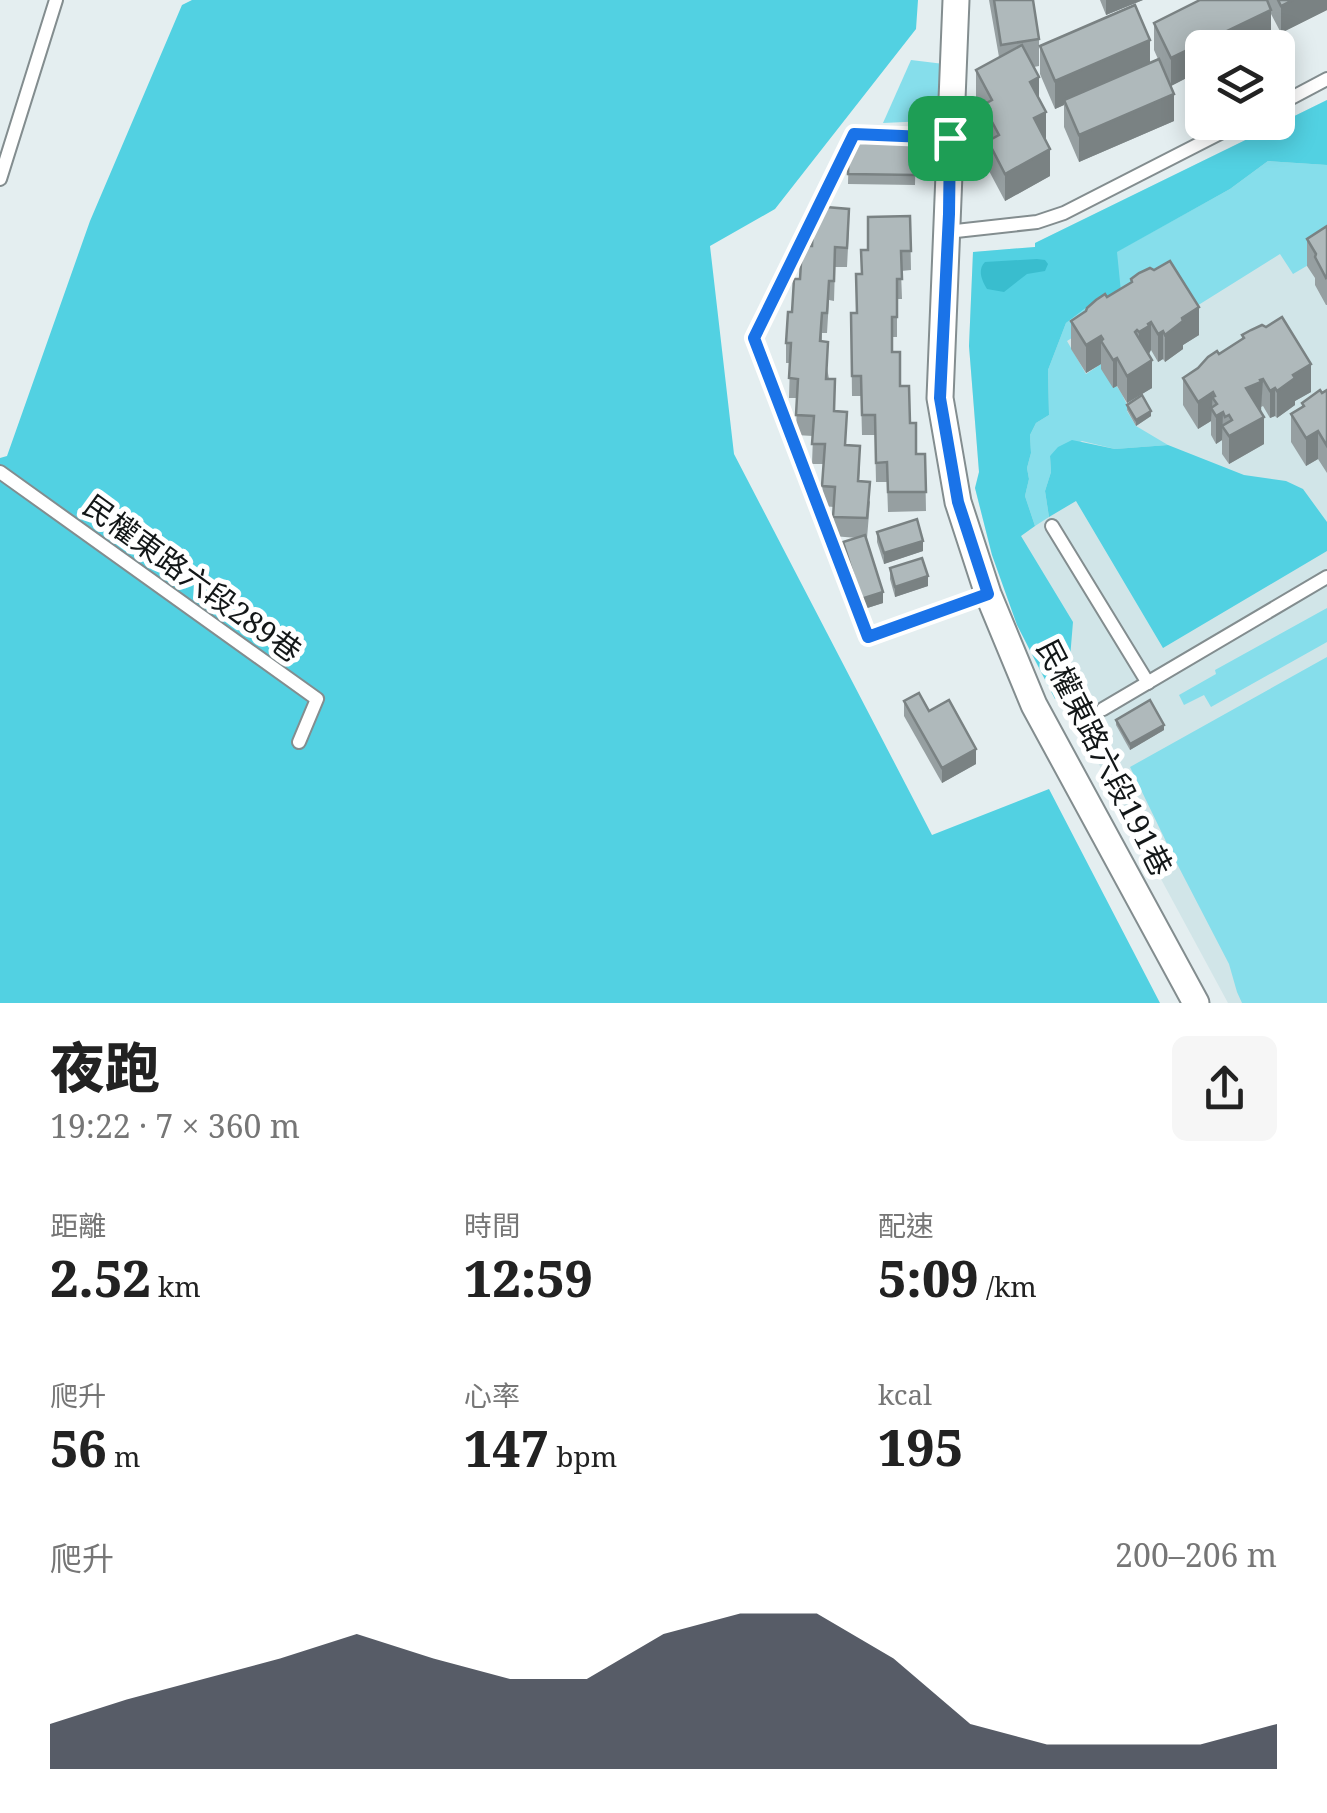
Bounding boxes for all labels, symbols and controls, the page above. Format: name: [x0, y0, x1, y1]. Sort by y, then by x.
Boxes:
map controls: [1185, 30, 1295, 140]
button: layers: [1185, 30, 1295, 140]
pin: [908, 96, 993, 181]
icon: arrive: [923, 111, 978, 166]
street label: 民權東路六段289巷: [76, 485, 310, 671]
street label: 民權東路六段191巷: [1028, 632, 1183, 883]
text: 夜跑: [50, 1029, 160, 1104]
button: share: [1172, 1036, 1277, 1141]
text: 19:22 · 7 × 360 m: [50, 1104, 300, 1147]
text: 距離: [50, 1206, 106, 1244]
text: 時間: [464, 1206, 520, 1244]
text: 配速: [878, 1206, 934, 1244]
text: 2.52: [50, 1244, 151, 1312]
text: 12:59: [464, 1244, 593, 1312]
text: 5:09: [878, 1244, 979, 1312]
text: km: [151, 1267, 201, 1305]
text: /km: [979, 1267, 1037, 1305]
text: kcal: [878, 1375, 932, 1413]
text: 爬升: [50, 1376, 106, 1414]
text: 心率: [464, 1376, 520, 1414]
text: 195: [878, 1413, 963, 1481]
text: 56: [50, 1414, 107, 1482]
text: 147: [464, 1414, 549, 1482]
text: m: [107, 1437, 140, 1475]
text: bpm: [549, 1437, 617, 1475]
text: 200–206 m: [1115, 1533, 1277, 1576]
text: 爬升: [50, 1536, 114, 1579]

